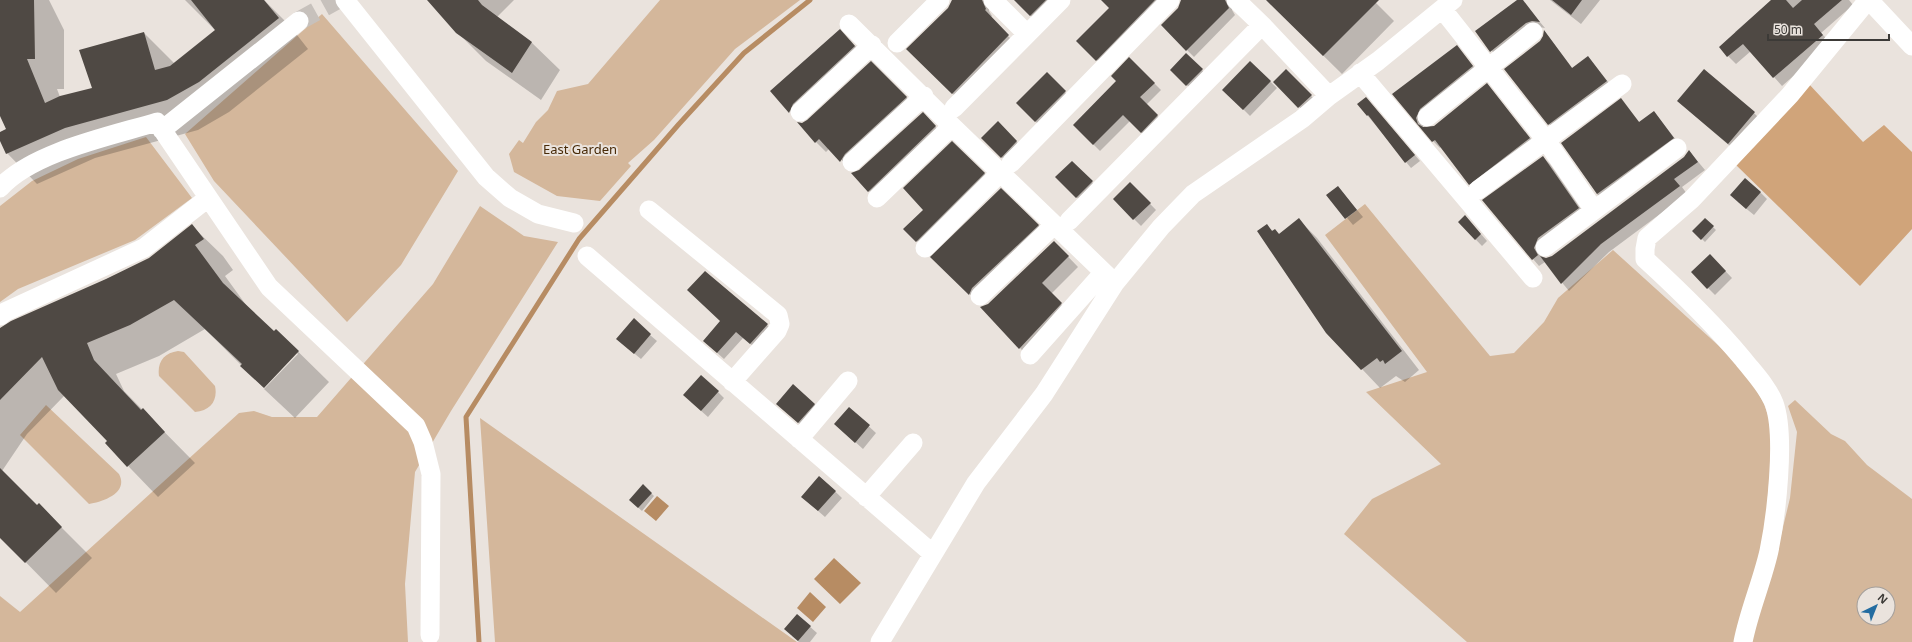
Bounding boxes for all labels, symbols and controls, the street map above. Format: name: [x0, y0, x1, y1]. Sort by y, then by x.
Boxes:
scale bar: [1768, 16, 1889, 42]
text: 50 m: [1774, 21, 1802, 38]
park label: East Garden: [543, 140, 617, 158]
north arrow: [1856, 586, 1896, 626]
text: N: [1875, 590, 1892, 607]

